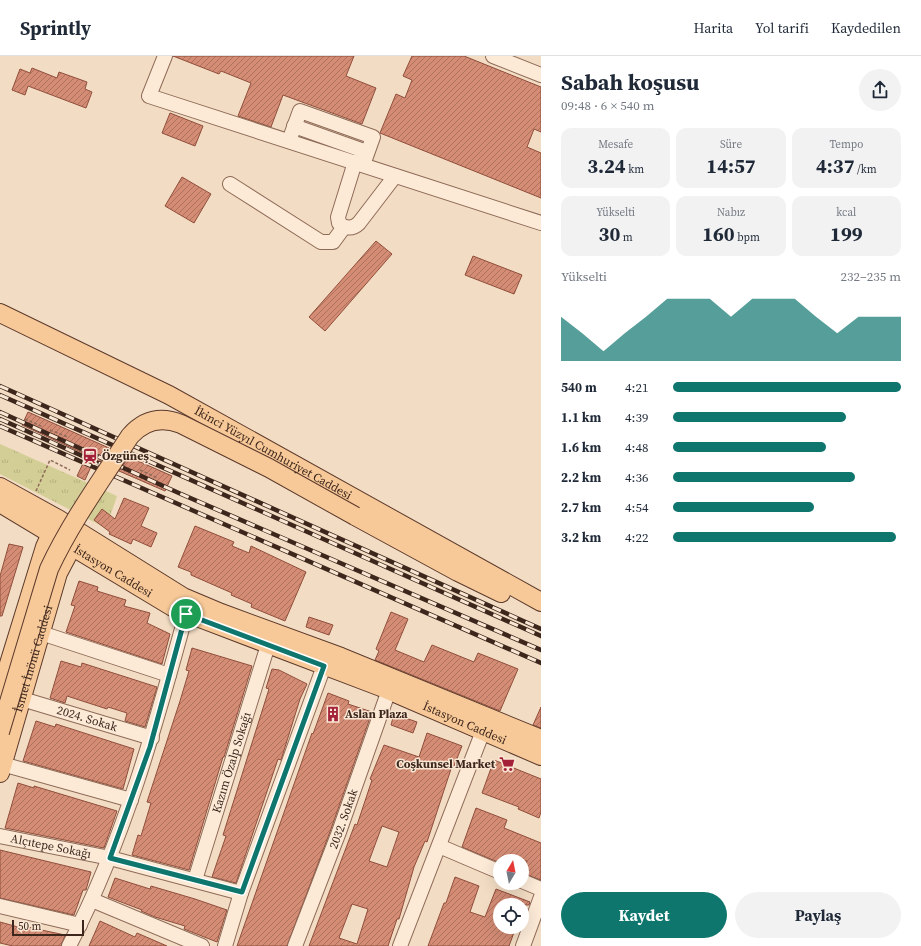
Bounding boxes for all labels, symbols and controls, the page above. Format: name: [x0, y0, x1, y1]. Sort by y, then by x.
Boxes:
text: Sprintly: [20, 15, 91, 41]
text: Harita: [694, 18, 733, 38]
text: Yol tarifi: [755, 18, 809, 38]
text: Kaydedilen: [831, 18, 901, 38]
text: Sabah koşusu: [561, 67, 699, 97]
button: share: [859, 69, 901, 111]
text: 09:48 · 6 × 540 m: [561, 97, 655, 114]
text: Mesafe: [598, 137, 633, 152]
text: Süre: [720, 137, 742, 152]
text: Tempo: [829, 137, 863, 152]
text: 3.24: [587, 152, 626, 180]
text: 14:57: [706, 152, 756, 180]
text: 4:37: [816, 152, 855, 180]
text: km: [626, 162, 644, 177]
text: /km: [855, 162, 877, 177]
text: Yükselti: [596, 205, 635, 220]
text: Nabız: [717, 205, 745, 220]
text: kcal: [836, 205, 856, 220]
text: 30: [599, 220, 620, 248]
text: 160: [702, 220, 735, 248]
text: 199: [830, 220, 863, 248]
text: m: [620, 230, 633, 245]
text: bpm: [735, 230, 760, 245]
text: Yükselti: [561, 268, 607, 285]
text: 232–235 m: [841, 268, 901, 285]
text: 540 m: [561, 379, 597, 396]
text: 4:21: [625, 379, 648, 396]
street label: İkinci Yüzyıl Cumhuriyet Caddesi: [192, 403, 355, 503]
text: 1.1 km: [561, 409, 601, 426]
text: 4:39: [625, 409, 648, 426]
text: 1.6 km: [561, 439, 601, 456]
text: 4:48: [625, 439, 648, 456]
station icon: Özgüneş: [81, 447, 99, 465]
place label: Özgüneş: [102, 448, 149, 464]
text: 2.2 km: [561, 469, 601, 486]
text: 4:36: [625, 469, 648, 486]
text: 2.7 km: [561, 499, 601, 516]
text: 4:54: [625, 499, 648, 516]
text: 3.2 km: [561, 529, 601, 546]
text: 4:22: [625, 529, 648, 546]
street label: İstasyon Caddesi: [71, 541, 156, 601]
pin: [169, 597, 203, 631]
street label: İsmet İnönü Caddesi: [10, 603, 56, 714]
icon: arrive: [175, 603, 197, 625]
street label: İstasyon Caddesi: [420, 698, 509, 748]
street label: 2024. Sokak: [55, 702, 120, 735]
building icon: Aslan Plaza: [324, 705, 342, 723]
place label: Aslan Plaza: [345, 706, 408, 722]
street label: Kazım Özalp Sokağı: [208, 710, 255, 815]
supermarket icon: Coşkunsel Market: [498, 755, 516, 773]
place label: Coşkunsel Market: [396, 756, 496, 772]
street label: 2032. Sokak: [325, 787, 362, 851]
street label: Alçıtepe Sokağı: [9, 830, 93, 862]
north arrow: [493, 854, 529, 890]
map controls: [493, 854, 529, 934]
button: Kaydet: [561, 892, 727, 938]
button: Paylaş: [735, 892, 901, 938]
button: locate: [493, 898, 529, 934]
scale bar: [12, 918, 84, 937]
text: 50 m: [18, 919, 41, 934]

